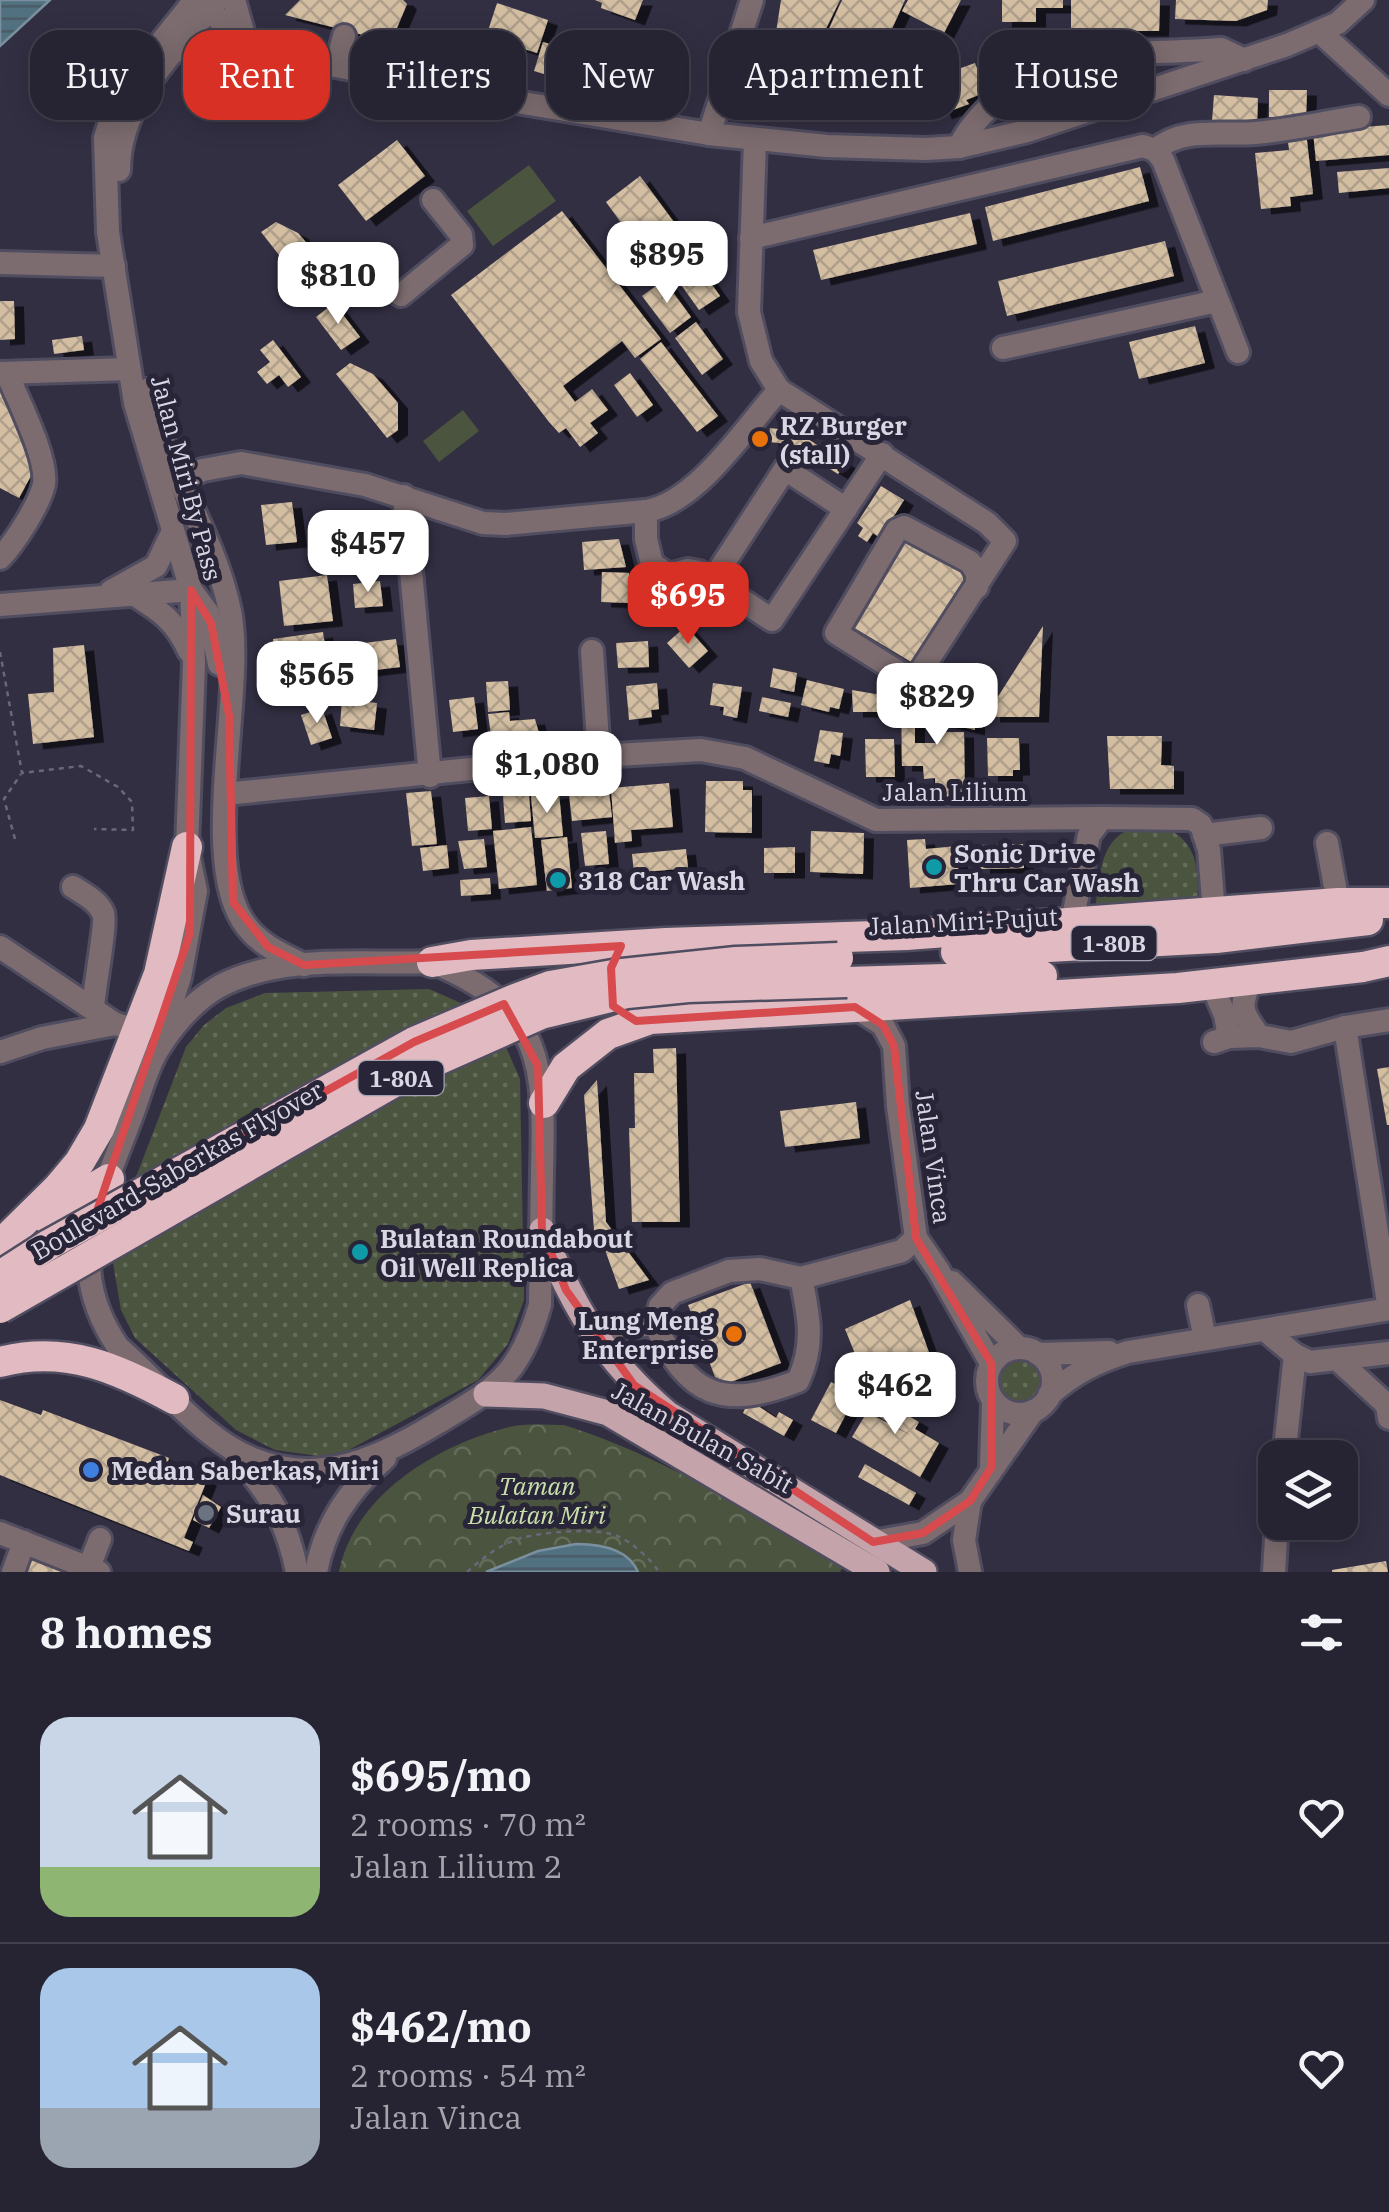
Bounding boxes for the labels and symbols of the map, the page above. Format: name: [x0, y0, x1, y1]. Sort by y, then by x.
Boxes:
pin: $895: [608, 221, 726, 306]
pin: $810: [279, 242, 397, 327]
street label: Jalan Miri By Pass: [144, 372, 230, 584]
place label: RZ Burger (stall): [780, 409, 907, 471]
marker: RZ Burger (stall): [749, 428, 771, 450]
pin: $457: [309, 510, 427, 595]
pin: $695: [629, 562, 747, 647]
pin: $565: [258, 641, 376, 726]
pin: $829: [878, 663, 996, 748]
pin: $1,080: [466, 731, 628, 816]
street label: Jalan Lilium: [882, 775, 1028, 808]
place label: Sonic Drive Thru Car Wash: [954, 837, 1139, 899]
marker: Sonic Drive Thru Car Wash: [923, 856, 945, 878]
place label: 318 Car Wash: [578, 864, 745, 897]
marker: 318 Car Wash: [547, 869, 569, 891]
street label: Jalan Miri-Pujut: [868, 900, 1059, 942]
road number: 1-80B: [1072, 926, 1156, 960]
road number: 1-80A: [358, 1061, 444, 1095]
street label: Boulevard-Saberkas Flyover: [25, 1073, 329, 1267]
street label: Jalan Vinca: [908, 1088, 960, 1226]
place label: Bulatan Roundabout Oil Well Replica: [380, 1222, 633, 1284]
marker: Bulatan Roundabout Oil Well Replica: [349, 1241, 371, 1263]
place label: Lung Meng Enterprise: [578, 1304, 714, 1366]
marker: Lung Meng Enterprise: [723, 1323, 745, 1345]
pin: $462: [836, 1352, 954, 1437]
street label: Jalan Bulan Sabit: [606, 1373, 800, 1501]
place label: Medan Saberkas, Miri: [111, 1454, 379, 1487]
marker: Medan Saberkas, Miri: [80, 1459, 102, 1481]
park label: Taman Bulatan Miri: [467, 1469, 606, 1531]
place label: Surau: [226, 1497, 301, 1530]
marker: Surau: [195, 1502, 217, 1524]

